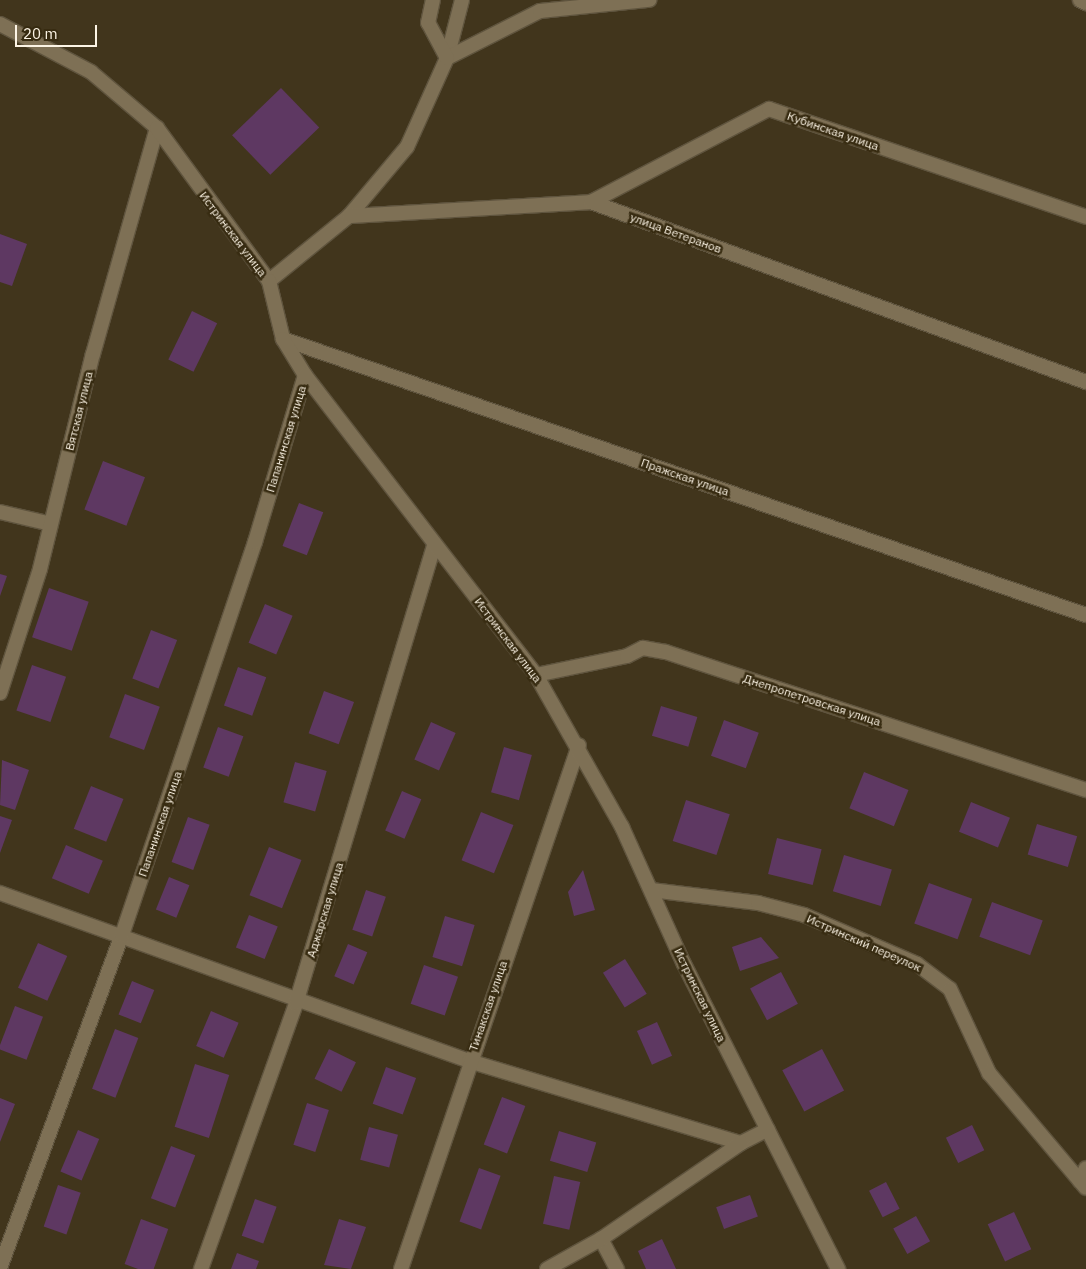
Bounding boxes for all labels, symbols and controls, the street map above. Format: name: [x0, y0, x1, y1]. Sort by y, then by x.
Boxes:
scale bar: [18, 15, 100, 47]
text: 20 m: [23, 24, 58, 43]
street label: Кубинская улица: [785, 109, 881, 153]
street label: Истринская улица: [196, 189, 270, 279]
street label: улица Ветеранов: [628, 210, 724, 256]
street label: Вятская улица: [62, 370, 96, 452]
street label: Папанинская улица: [263, 384, 309, 494]
street label: Пражская улица: [639, 455, 731, 499]
street label: Истринская улица: [471, 595, 545, 685]
street label: Днепропетровская улица: [741, 671, 883, 729]
street label: Папанинская улица: [135, 769, 185, 879]
street label: Аджарская улица: [304, 861, 346, 959]
street label: Истринский переулок: [805, 911, 923, 975]
street label: Истринская улица: [671, 946, 729, 1044]
street label: Тинакская улица: [466, 959, 510, 1053]

